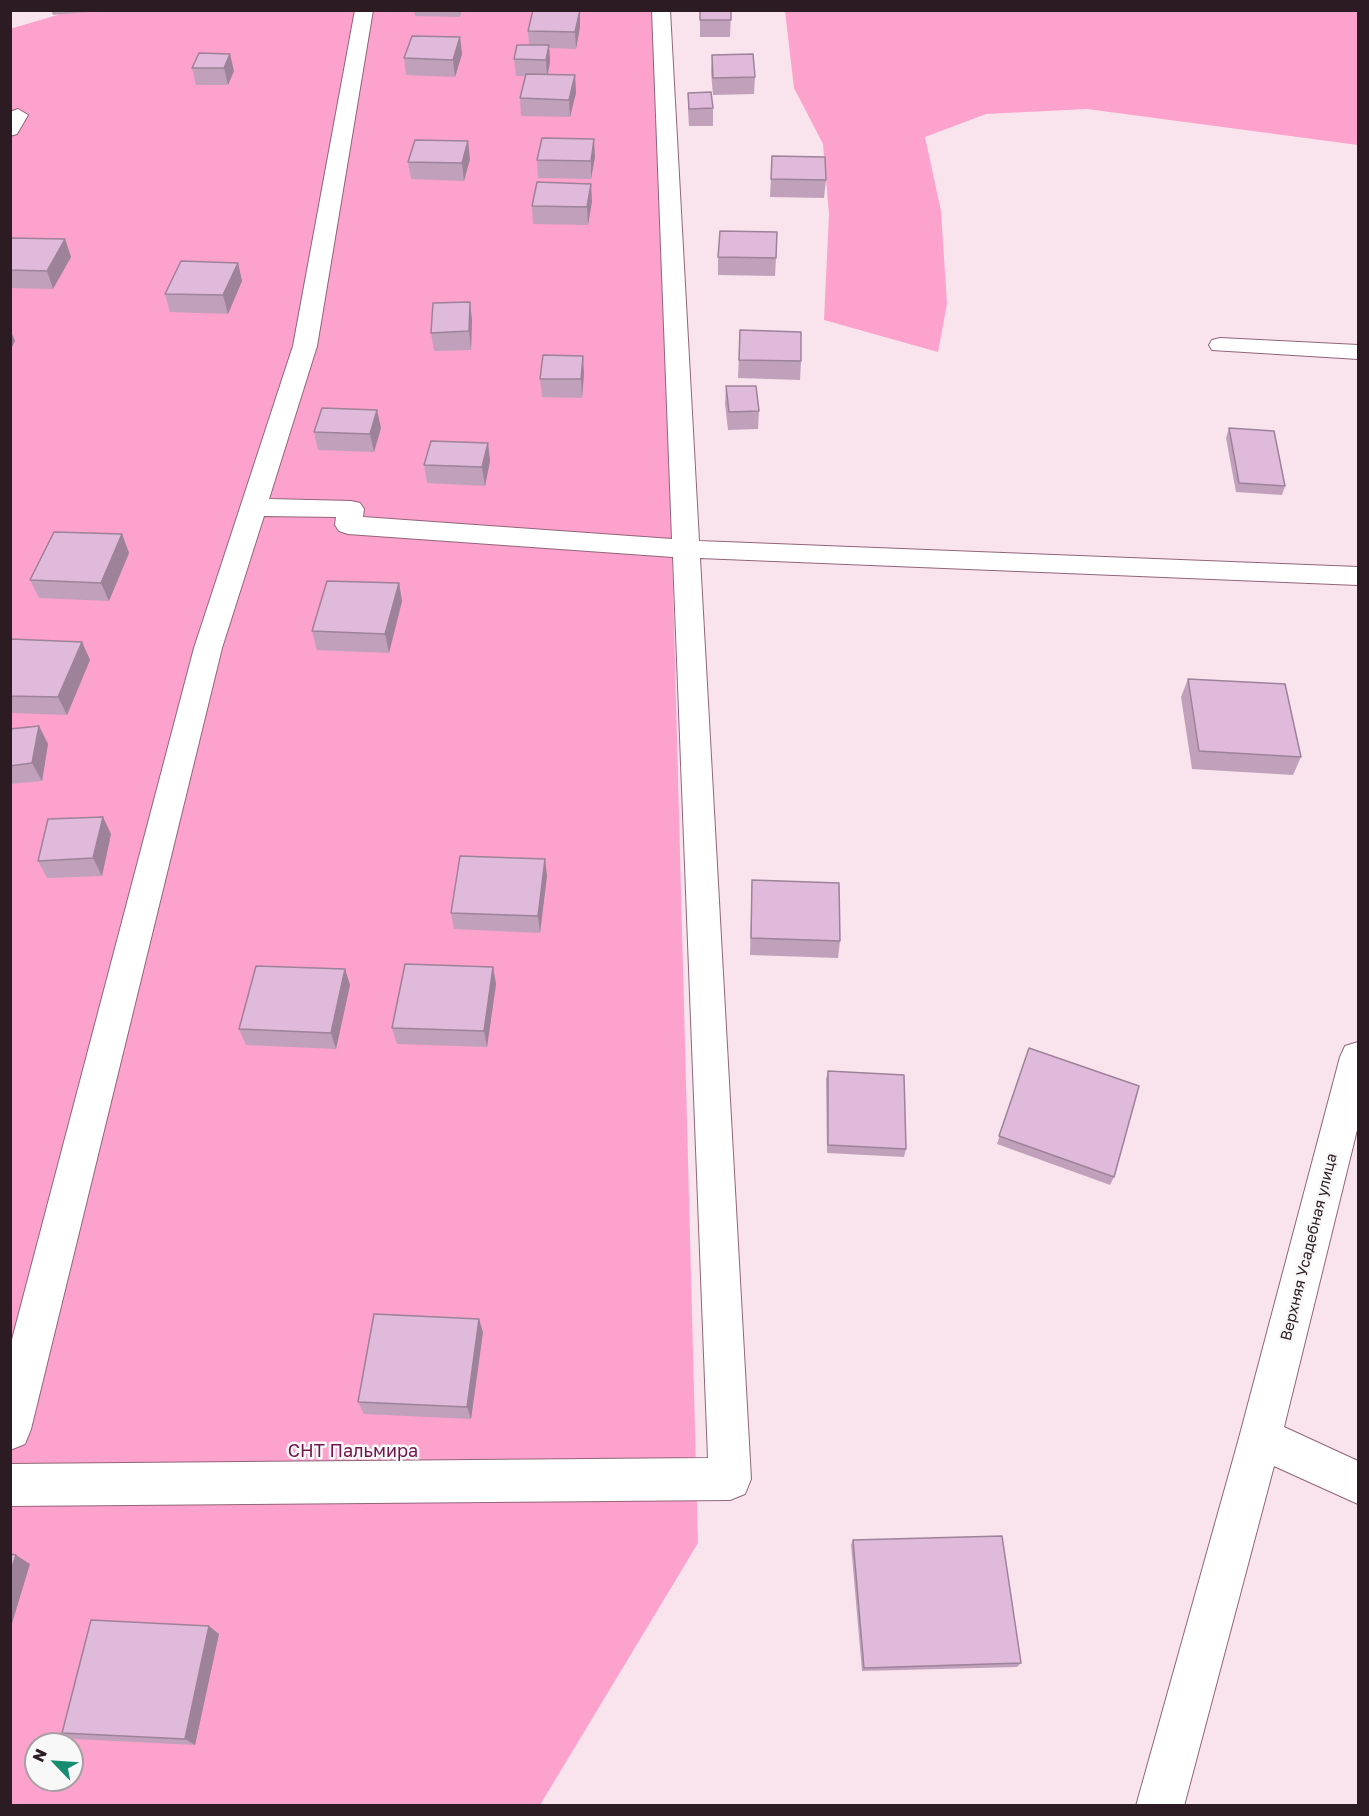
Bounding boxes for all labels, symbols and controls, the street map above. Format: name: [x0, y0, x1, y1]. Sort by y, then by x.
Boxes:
street label: Верхняя Усадебная улица: [1277, 1152, 1341, 1342]
park label: СНТ Пальмира: [288, 1440, 418, 1462]
north arrow: [24, 1732, 84, 1792]
text: N: [28, 1746, 51, 1765]

